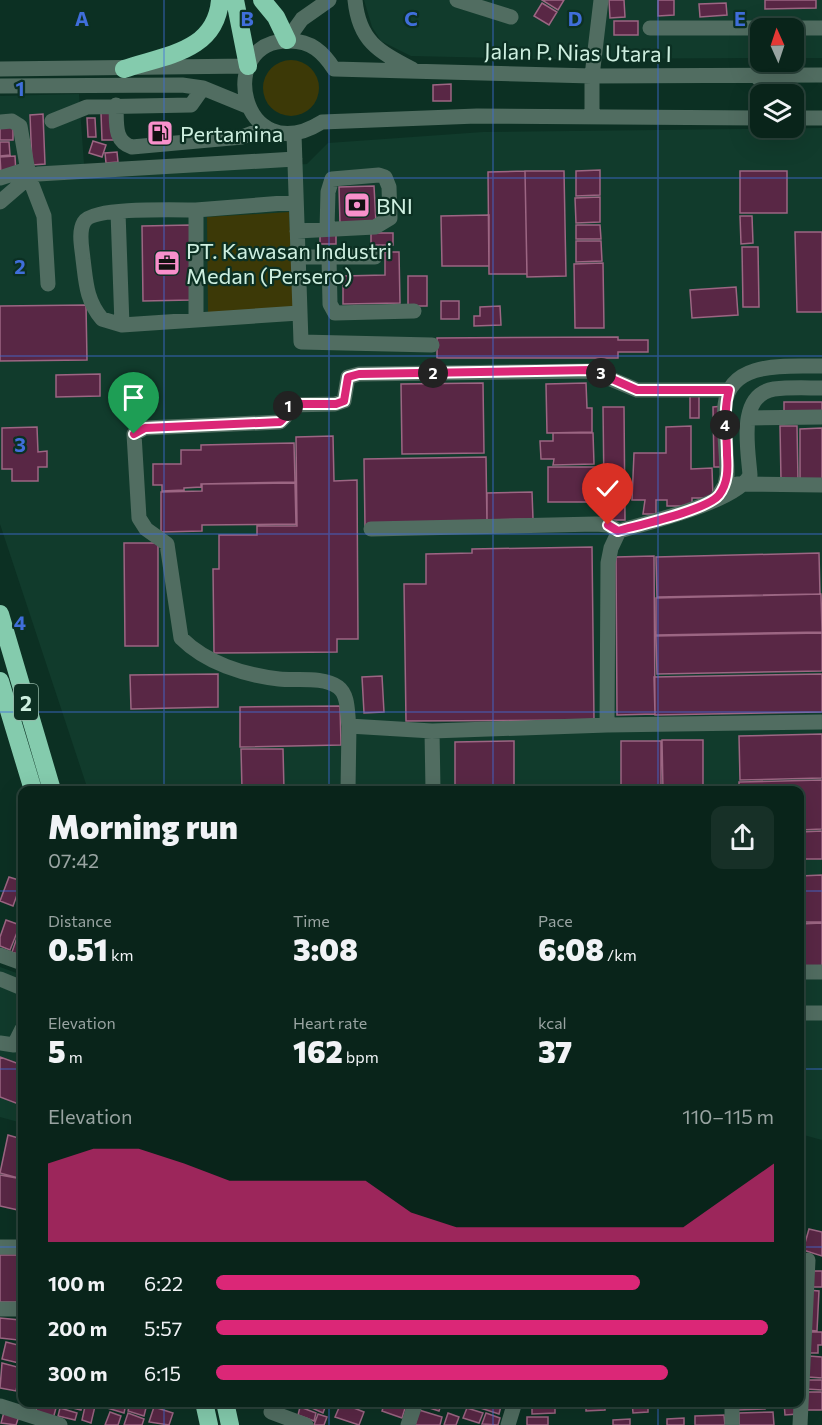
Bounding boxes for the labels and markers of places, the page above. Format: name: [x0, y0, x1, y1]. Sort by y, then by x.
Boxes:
fuel station icon: Pertamina: [145, 118, 175, 148]
place label: Pertamina: [180, 120, 283, 147]
bank icon: BNI: [342, 190, 372, 220]
place label: BNI: [376, 192, 413, 219]
place label: PT. Kawasan Industri Medan (Persero): [186, 237, 392, 289]
office icon: PT. Kawasan Industri Medan (Persero): [152, 248, 182, 278]
pin: 2: [418, 358, 448, 388]
pin: 3: [586, 358, 616, 388]
pin: [108, 372, 159, 434]
pin: 1: [273, 391, 303, 421]
pin: 4: [710, 410, 740, 440]
pin: [582, 463, 633, 525]

